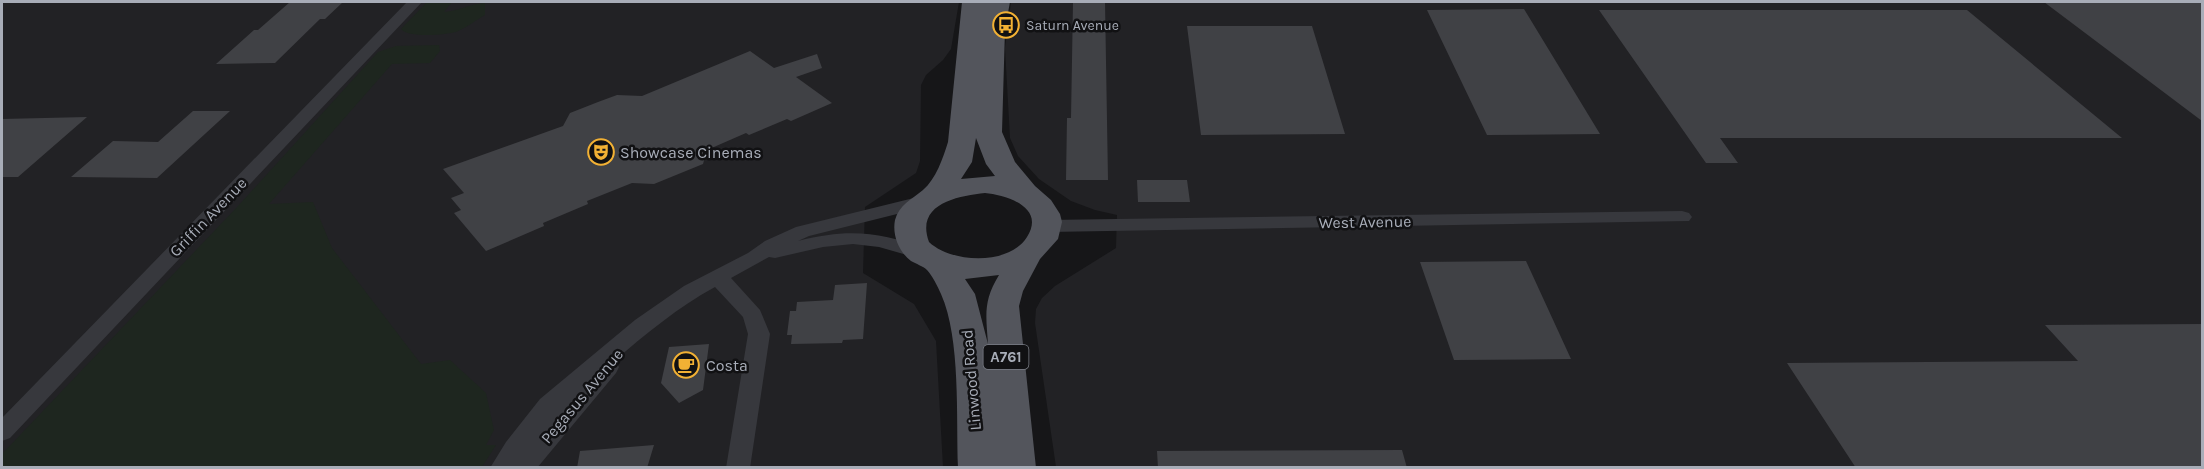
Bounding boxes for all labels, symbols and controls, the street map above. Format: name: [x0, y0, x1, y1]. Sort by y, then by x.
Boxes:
bus stop icon: Saturn Avenue: [991, 10, 1021, 40]
place label: Saturn Avenue: [1026, 17, 1119, 34]
theatre icon: Showcase Cinemas: [586, 137, 616, 167]
place label: Showcase Cinemas: [620, 143, 762, 162]
street label: Griffin Avenue: [165, 173, 251, 261]
street label: West Avenue: [1318, 212, 1412, 232]
street label: Linwood Road: [957, 329, 985, 431]
street label: Pegasus Avenue: [537, 345, 627, 447]
road number: A761: [984, 345, 1028, 369]
cafe icon: Costa: [671, 350, 701, 380]
place label: Costa: [706, 356, 748, 375]

